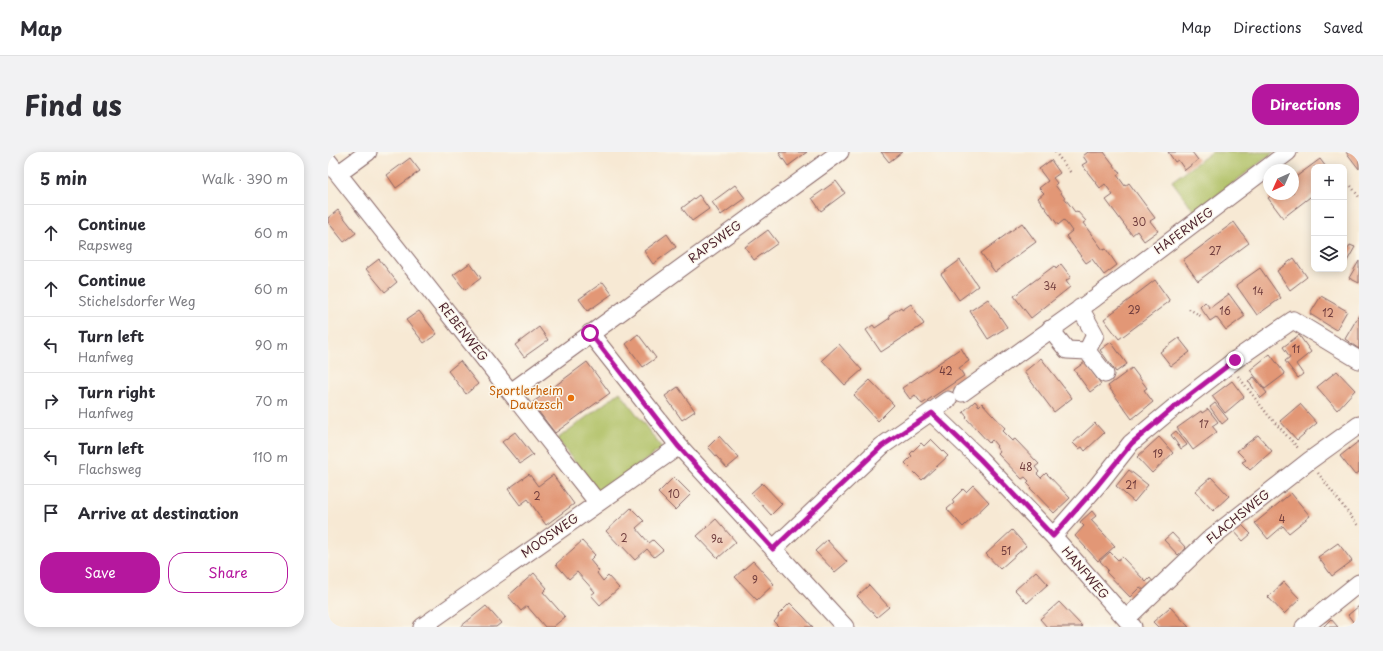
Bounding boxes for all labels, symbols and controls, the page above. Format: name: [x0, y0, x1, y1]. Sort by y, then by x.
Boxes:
text: Map: [20, 14, 62, 42]
text: Map: [1181, 17, 1211, 38]
text: Directions: [1233, 17, 1301, 38]
text: Saved: [1323, 17, 1363, 38]
text: Find us: [24, 83, 122, 126]
button: Directions: [1252, 84, 1359, 125]
north arrow: [1263, 164, 1299, 200]
map controls: [1311, 164, 1347, 272]
button: +: [1311, 164, 1347, 200]
text: 5 min: [40, 165, 87, 191]
text: Walk · 390 m: [202, 169, 288, 188]
button: −: [1311, 200, 1347, 236]
street label: HAFERWEG: [1150, 202, 1217, 258]
text: Continue: [78, 212, 146, 235]
house number: 30: [1132, 214, 1146, 229]
street label: RAPSWEG: [684, 216, 745, 267]
icon: ahead: [40, 222, 62, 244]
text: 60 m: [254, 223, 288, 242]
text: Rapsweg: [78, 235, 133, 254]
button: layers: [1311, 236, 1347, 272]
house number: 27: [1209, 243, 1222, 258]
text: Continue: [78, 268, 146, 291]
icon: ahead: [40, 278, 62, 300]
house number: 34: [1043, 278, 1057, 293]
text: 60 m: [254, 279, 288, 298]
house number: 14: [1252, 283, 1264, 298]
text: Stichelsdorfer Weg: [78, 291, 195, 310]
street label: REBENWEG: [435, 298, 493, 365]
house number: 29: [1128, 302, 1141, 317]
house number: 16: [1219, 303, 1231, 318]
house number: 12: [1322, 305, 1334, 320]
text: Turn left: [78, 324, 144, 347]
route start: [581, 324, 599, 342]
icon: left: [40, 334, 62, 356]
text: 90 m: [255, 335, 288, 354]
house number: 11: [1292, 341, 1300, 356]
text: Hanfweg: [78, 347, 134, 366]
route end: [1226, 351, 1244, 369]
house number: 42: [939, 363, 953, 378]
text: Turn right: [78, 380, 155, 403]
place label: Sportlerheim Dautzsch: [489, 381, 563, 413]
icon: right: [40, 390, 62, 412]
text: 70 m: [255, 391, 288, 410]
marker: Sportlerheim Dautzsch: [566, 393, 576, 403]
text: Hanfweg: [78, 403, 134, 422]
house number: 17: [1199, 416, 1210, 431]
text: Turn left: [78, 436, 144, 459]
icon: left: [40, 446, 62, 468]
house number: 19: [1153, 446, 1163, 461]
text: 110 m: [253, 447, 288, 466]
text: Flachsweg: [78, 459, 142, 478]
house number: 48: [1020, 459, 1032, 474]
house number: 21: [1125, 477, 1137, 492]
street label: FLACHSWEG: [1202, 485, 1273, 548]
house number: 10: [668, 486, 680, 501]
house number: 2: [533, 488, 541, 503]
text: Arrive at destination: [78, 501, 239, 524]
icon: arrive: [40, 502, 62, 524]
street label: MOOSWEG: [517, 509, 582, 562]
house number: 4: [1279, 511, 1286, 526]
house number: 2: [620, 530, 628, 545]
house number: 9a: [711, 531, 724, 546]
street label: HANFWEG: [1058, 542, 1114, 603]
house number: 51: [1001, 543, 1011, 558]
button: Save: [40, 552, 160, 593]
button: Share: [168, 552, 288, 593]
house number: 9: [752, 572, 758, 587]

